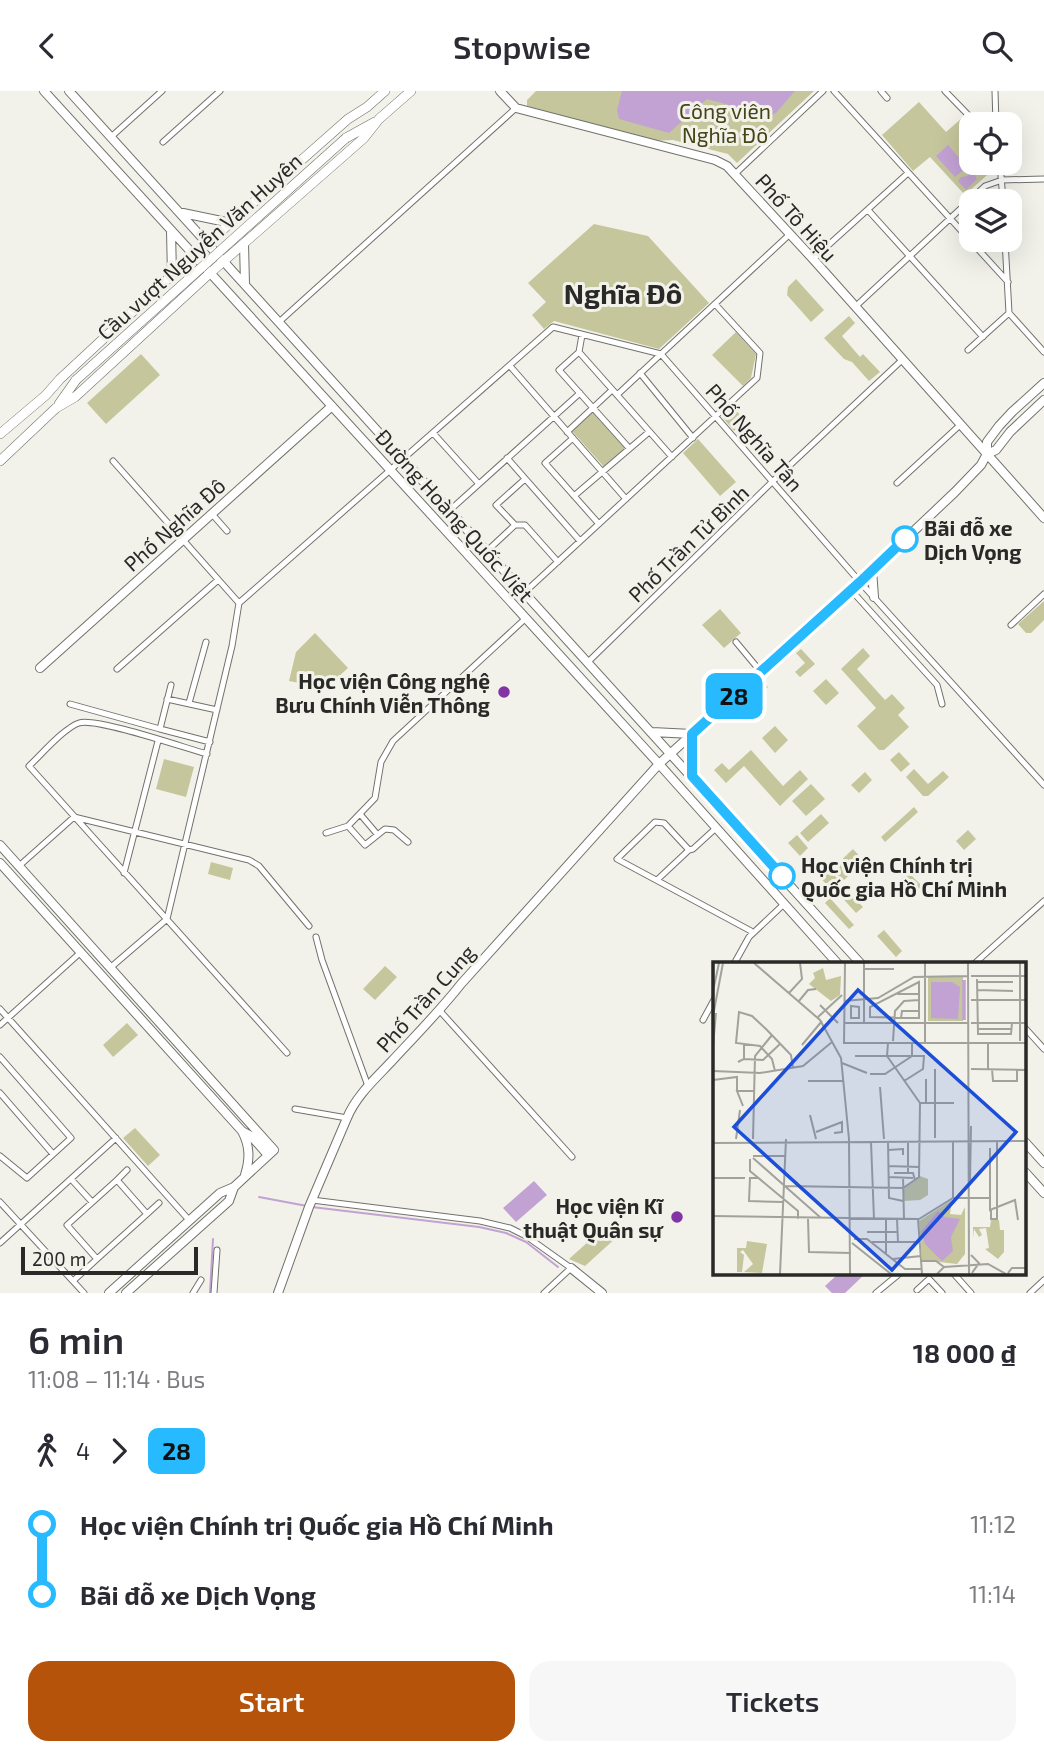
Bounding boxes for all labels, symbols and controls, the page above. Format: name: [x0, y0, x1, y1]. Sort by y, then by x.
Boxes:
icon: back: [28, 27, 66, 65]
text: Stopwise: [453, 27, 591, 65]
icon: search: [978, 27, 1016, 65]
park label: Công viên Nghĩa Đô: [679, 98, 771, 147]
map controls: [959, 112, 1022, 252]
button: locate: [959, 112, 1022, 175]
street label: Cầu vượt Nguyễn Văn Huyên: [92, 148, 306, 344]
street label: Phố Tô Hiệu: [751, 168, 843, 266]
button: layers: [959, 189, 1022, 252]
district label: Nghĩa Đô: [564, 276, 682, 310]
street label: Phố Nghĩa Tân: [701, 378, 809, 496]
street label: Đường Hoàng Quốc Việt: [370, 424, 539, 607]
street label: Phố Nghĩa Đô: [118, 472, 230, 576]
street label: Phố Trần Tử Bình: [623, 479, 753, 607]
place label: Bãi đỗ xe Dịch Vọng: [924, 515, 1021, 564]
marker: Bãi đỗ xe Dịch Vọng: [892, 526, 918, 552]
place label: Học viện Công nghệ Bưu Chính Viễn Thông: [275, 668, 490, 717]
line badge: 28: [702, 673, 766, 719]
text: 28: [720, 681, 748, 710]
marker: Học viện Công nghệ Bưu Chính Viễn Thông: [496, 684, 512, 700]
place label: Học viện Chính trị Quốc gia Hồ Chí Minh: [801, 852, 1007, 902]
marker: Học viện Chính trị Quốc gia Hồ Chí Minh: [769, 863, 795, 889]
street label: Phố Trần Cung: [370, 939, 480, 1057]
inset map: [713, 962, 1026, 1275]
place label: Học viện Kĩ thuật Quân sự: [523, 1193, 664, 1243]
marker: Học viện Kĩ thuật Quân sự: [669, 1209, 685, 1225]
scale bar: [21, 1244, 198, 1276]
text: 200 m: [32, 1247, 86, 1270]
text: 6 min: [28, 1316, 124, 1362]
text: 18 000 ₫: [913, 1337, 1016, 1368]
text: 11:08 – 11:14 · Bus: [28, 1365, 205, 1393]
icon: walk: [28, 1432, 66, 1470]
icon: forward: [100, 1432, 138, 1470]
text: 28: [162, 1436, 191, 1465]
text: 4: [76, 1437, 90, 1465]
text: Học viện Chính trị Quốc gia Hồ Chí Minh: [80, 1509, 554, 1540]
text: 11:12: [970, 1510, 1016, 1538]
text: Bãi đỗ xe Dịch Vọng: [80, 1579, 316, 1610]
text: 11:14: [969, 1580, 1016, 1608]
button: Start: [28, 1661, 515, 1741]
button: Tickets: [529, 1661, 1016, 1741]

